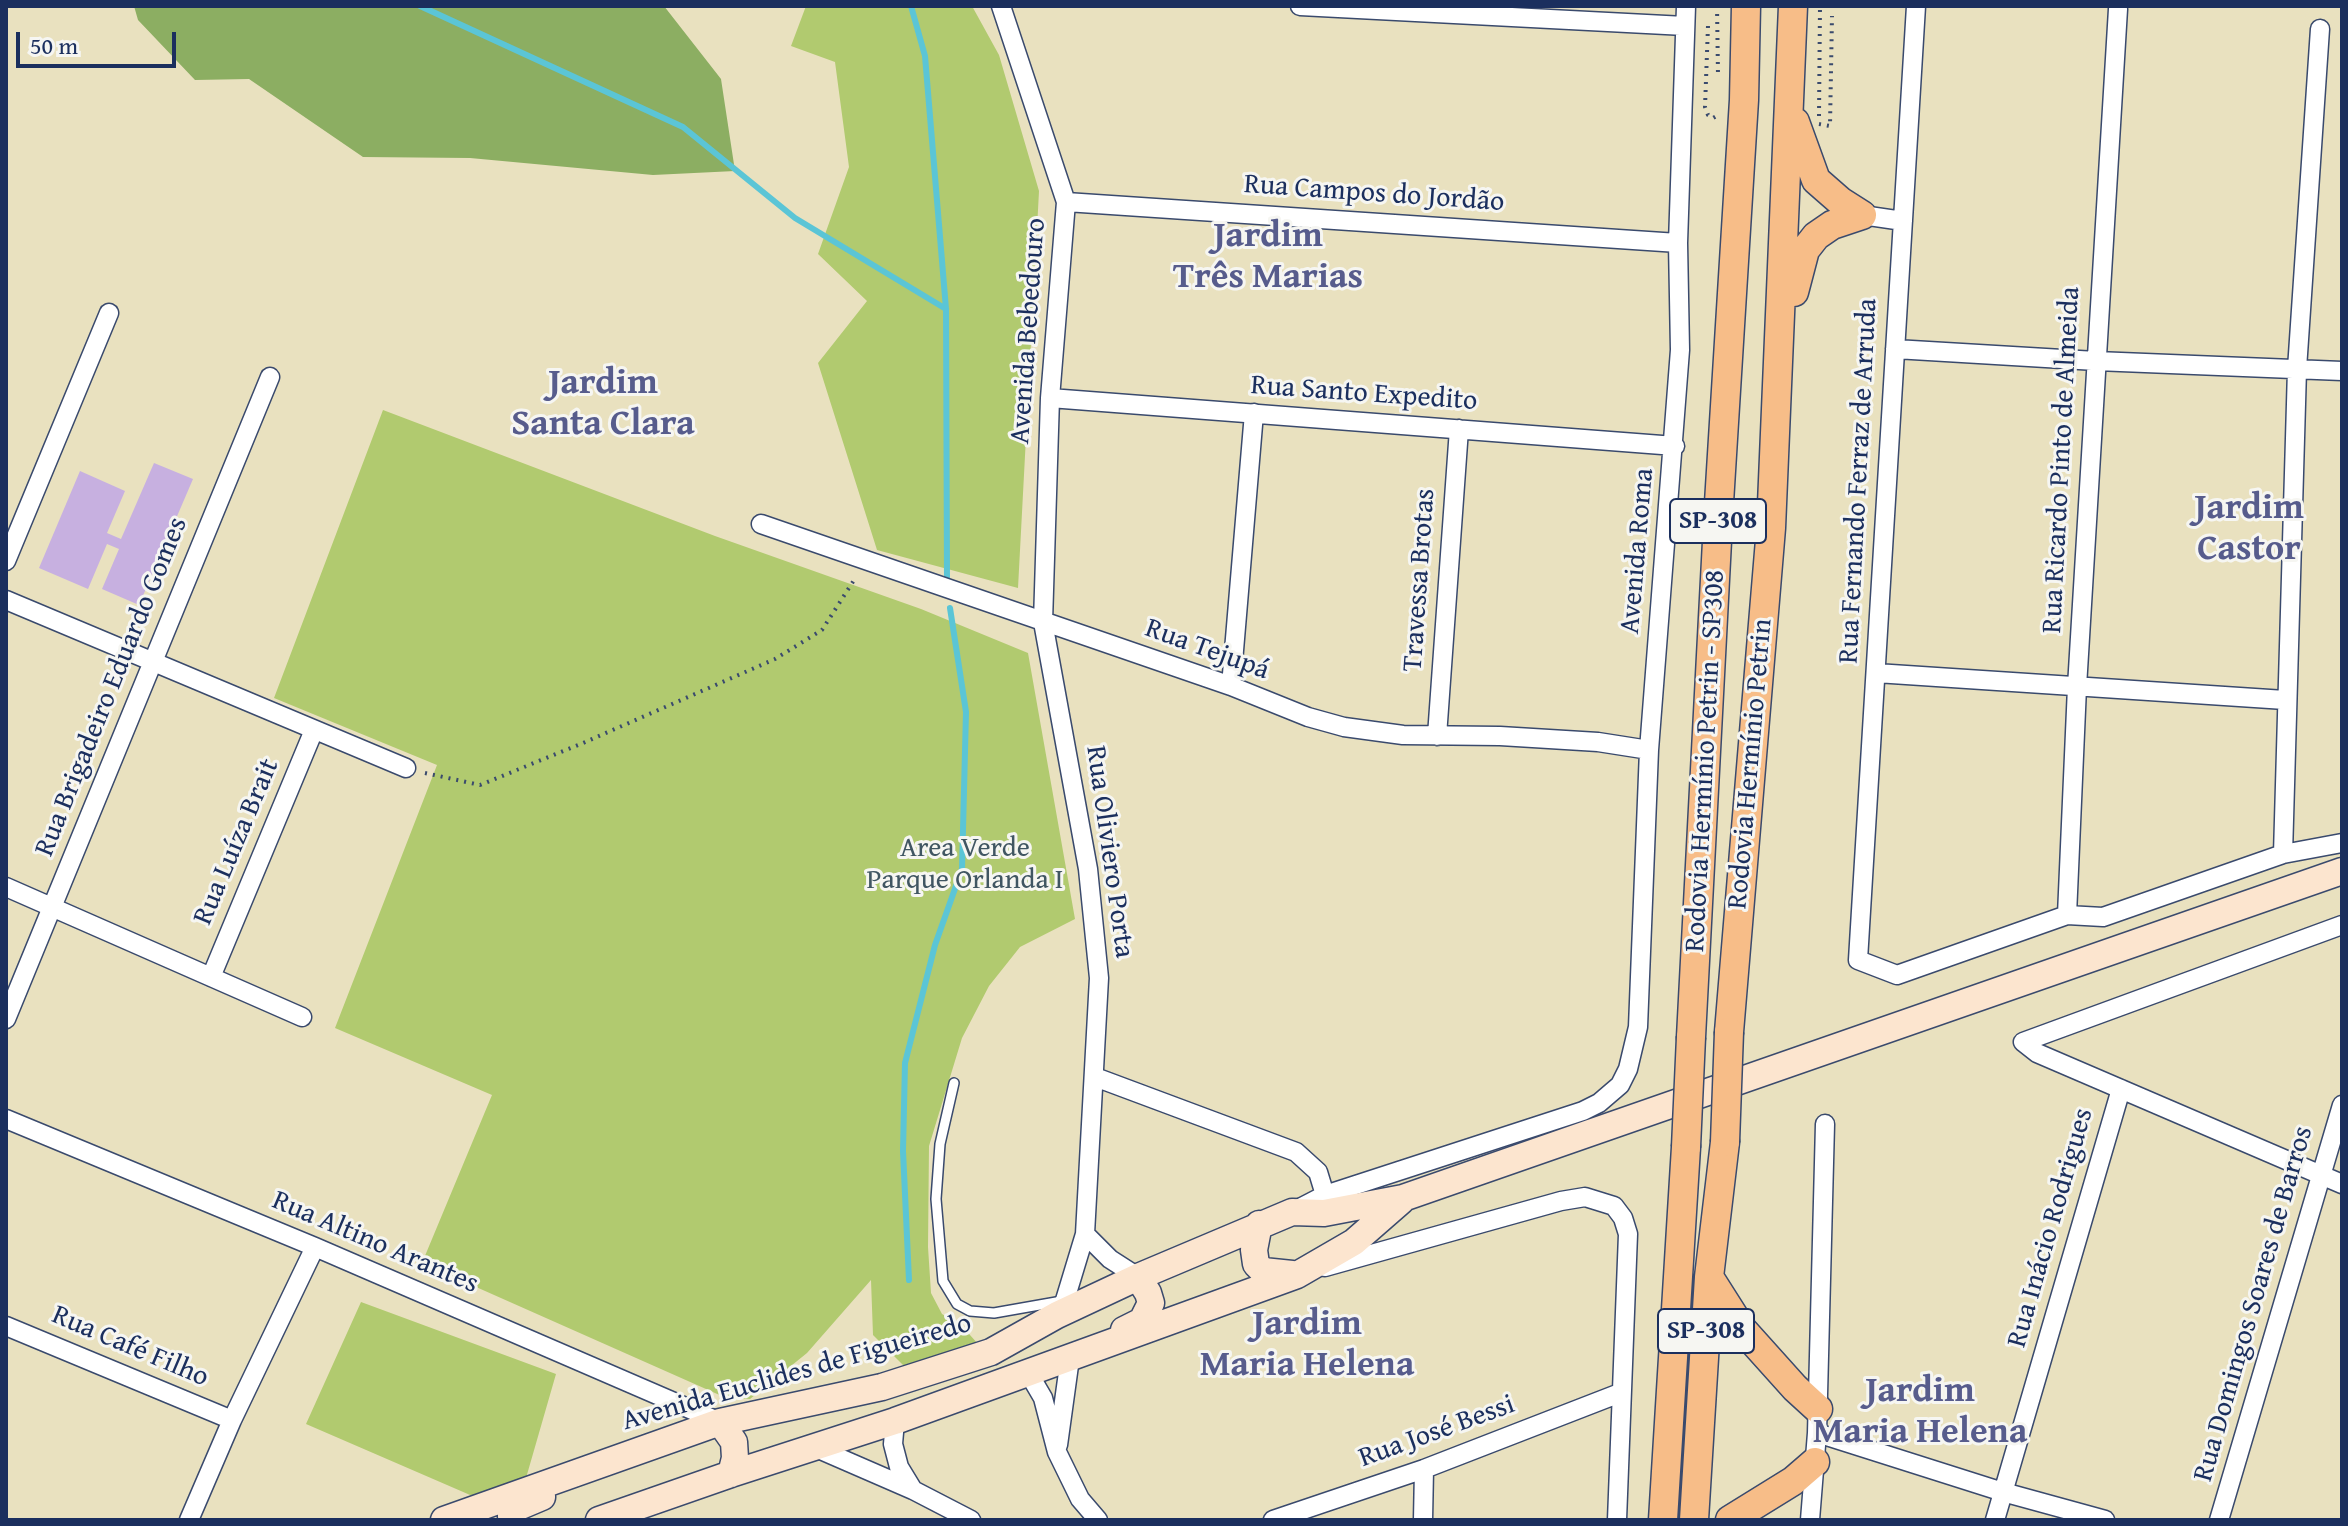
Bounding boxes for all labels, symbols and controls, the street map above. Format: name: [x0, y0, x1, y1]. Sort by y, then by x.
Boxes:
scale bar: [20, 16, 180, 66]
text: 50 m: [30, 28, 78, 63]
street label: Rua Campos do Jordão: [1243, 168, 1505, 220]
district label: Jardim Três Marias: [1173, 215, 1363, 300]
street label: Avenida Bebedouro: [1004, 217, 1054, 445]
street label: Rua Ricardo Pinto de Almeida: [2036, 286, 2088, 634]
street label: Rua Fernando Ferraz de Arruda: [1833, 297, 1885, 665]
district label: Jardim Santa Clara: [511, 362, 695, 447]
street label: Rua Santo Expedito: [1249, 369, 1479, 419]
street label: Avenida Roma: [1614, 467, 1662, 635]
street label: Travessa Brotas: [1397, 487, 1443, 673]
district label: Jardim Castor: [2194, 487, 2304, 572]
road number: SP-308: [1670, 499, 1766, 543]
street label: Rua Brigadeiro Eduardo Gomes: [28, 513, 196, 861]
street label: Rodovia Hermínio Petrin - SP308: [1679, 569, 1733, 953]
street label: Rua Tejupá: [1140, 612, 1274, 688]
street label: Rodovia Hermínio Petrin: [1722, 617, 1780, 911]
street label: Rua Oliviero Porta: [1077, 744, 1141, 960]
street label: Rua Luíza Brait: [187, 754, 287, 930]
park label: Area Verde Parque Orlanda I: [867, 832, 1063, 898]
street label: Rua Inácio Rodrigues: [2001, 1105, 2101, 1351]
street label: Rua Domingos Soares de Barros: [2187, 1122, 2321, 1486]
street label: Rua Altino Arantes: [267, 1184, 483, 1302]
street label: Rua Café Filho: [47, 1299, 213, 1395]
district label: Jardim Maria Helena: [1200, 1303, 1414, 1388]
street label: Avenida Euclides de Figueiredo: [619, 1307, 975, 1439]
road number: SP-308: [1658, 1309, 1754, 1353]
district label: Jardim Maria Helena: [1813, 1370, 2027, 1455]
street label: Rua José Bessi: [1355, 1388, 1519, 1476]

